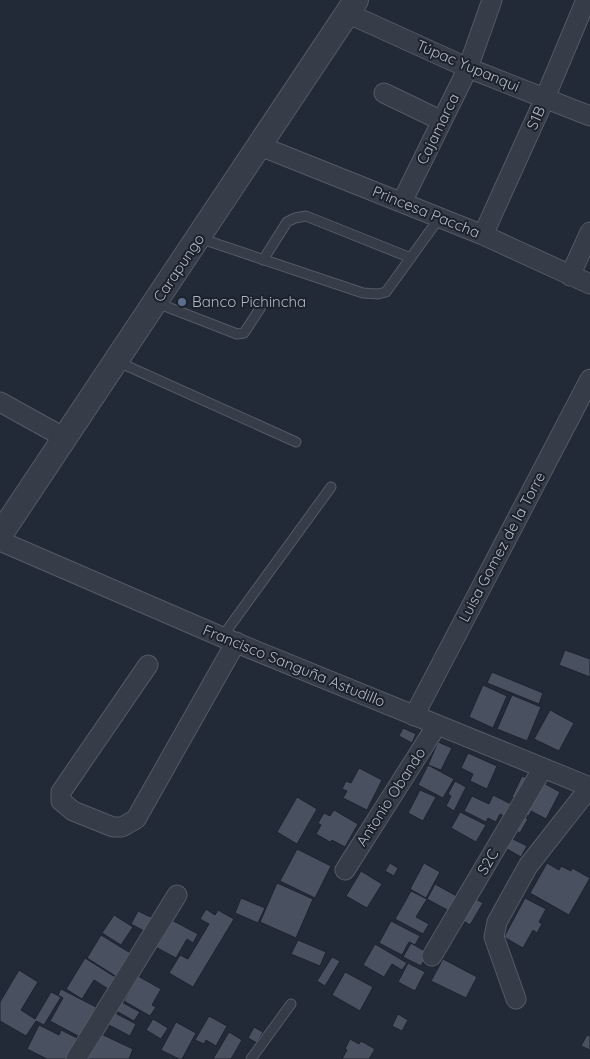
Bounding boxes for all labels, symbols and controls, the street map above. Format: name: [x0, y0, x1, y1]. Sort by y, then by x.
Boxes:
street label: Túpac Yupanqui: [414, 35, 523, 96]
street label: Cajamarca: [412, 90, 463, 168]
street label: S1B: [522, 103, 549, 133]
street label: Princesa Paccha: [370, 181, 483, 242]
street label: Carapungo: [149, 230, 208, 305]
place label: Banco Pichincha: [192, 292, 306, 311]
marker: Banco Pichincha: [176, 296, 188, 308]
street label: Luisa Gomez de la Torre: [454, 468, 549, 625]
street label: Francisco Sanguña Astudillo: [200, 620, 388, 711]
street label: Antonio Obando: [352, 744, 430, 850]
street label: S2C: [473, 845, 503, 878]

